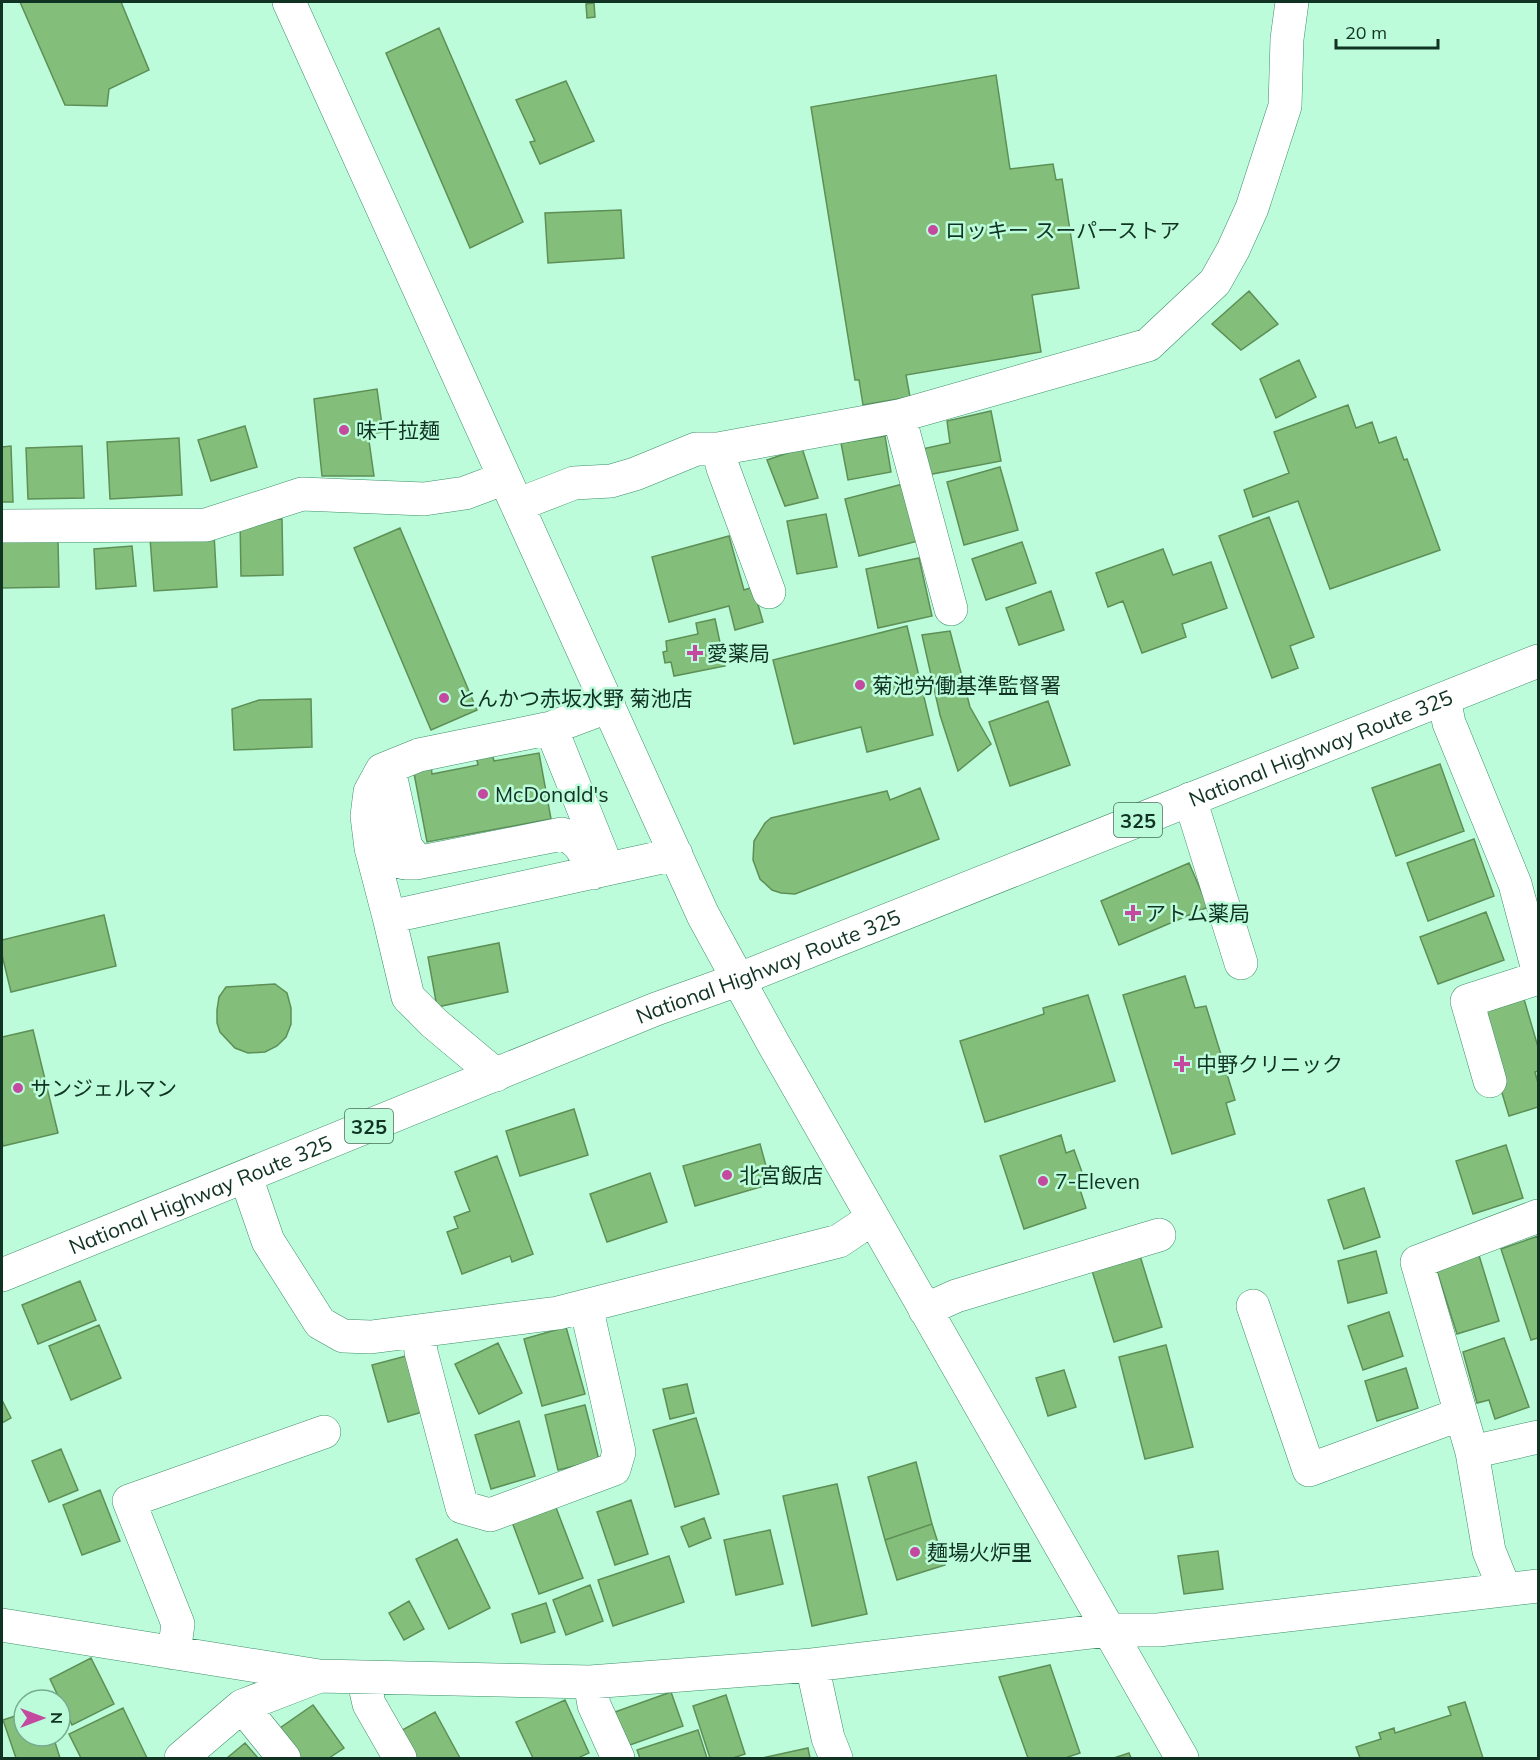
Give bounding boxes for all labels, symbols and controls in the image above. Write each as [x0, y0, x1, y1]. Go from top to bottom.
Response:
scale bar [1336, 12, 1438, 50]
text: 20 m [1345, 21, 1387, 44]
place label: ロッキー スーパーストア [945, 217, 1180, 243]
marker: ロッキー スーパーストア [926, 223, 940, 237]
place label: 味千拉麺 [356, 417, 440, 443]
marker: 味千拉麺 [337, 423, 351, 437]
place label: 愛薬局 [707, 640, 770, 666]
marker: 愛薬局 [688, 646, 702, 660]
place label: 菊池労働基準監督署 [872, 672, 1061, 698]
marker: 菊池労働基準監督署 [853, 678, 867, 692]
street label: National Highway Route 325 [1185, 683, 1456, 812]
place label: とんかつ赤坂水野 菊池店 [456, 685, 692, 711]
marker: とんかつ赤坂水野 菊池店 [437, 691, 451, 705]
place label: McDonald's [495, 781, 609, 807]
marker: McDonald's [476, 787, 490, 801]
road number: 325 [1114, 803, 1162, 837]
place label: アトム薬局 [1145, 900, 1250, 926]
street label: National Highway Route 325 [632, 903, 904, 1029]
marker: アトム薬局 [1126, 906, 1140, 920]
place label: 中野クリニック [1196, 1051, 1343, 1077]
marker: 中野クリニック [1173, 1055, 1191, 1073]
place label: サンジェルマン [30, 1075, 177, 1101]
marker: サンジェルマン [11, 1081, 25, 1095]
road number: 325 [345, 1109, 393, 1143]
street label: National Highway Route 325 [65, 1129, 336, 1259]
place label: 北宮飯店 [739, 1162, 823, 1188]
marker: 北宮飯店 [720, 1168, 734, 1182]
place label: 7-Eleven [1055, 1168, 1140, 1194]
marker: 7-Eleven [1036, 1174, 1050, 1188]
place label: 麺場火炉里 [927, 1539, 1032, 1565]
marker: 麺場火炉里 [908, 1545, 922, 1559]
north arrow [12, 1688, 72, 1748]
text: N [47, 1712, 67, 1724]

